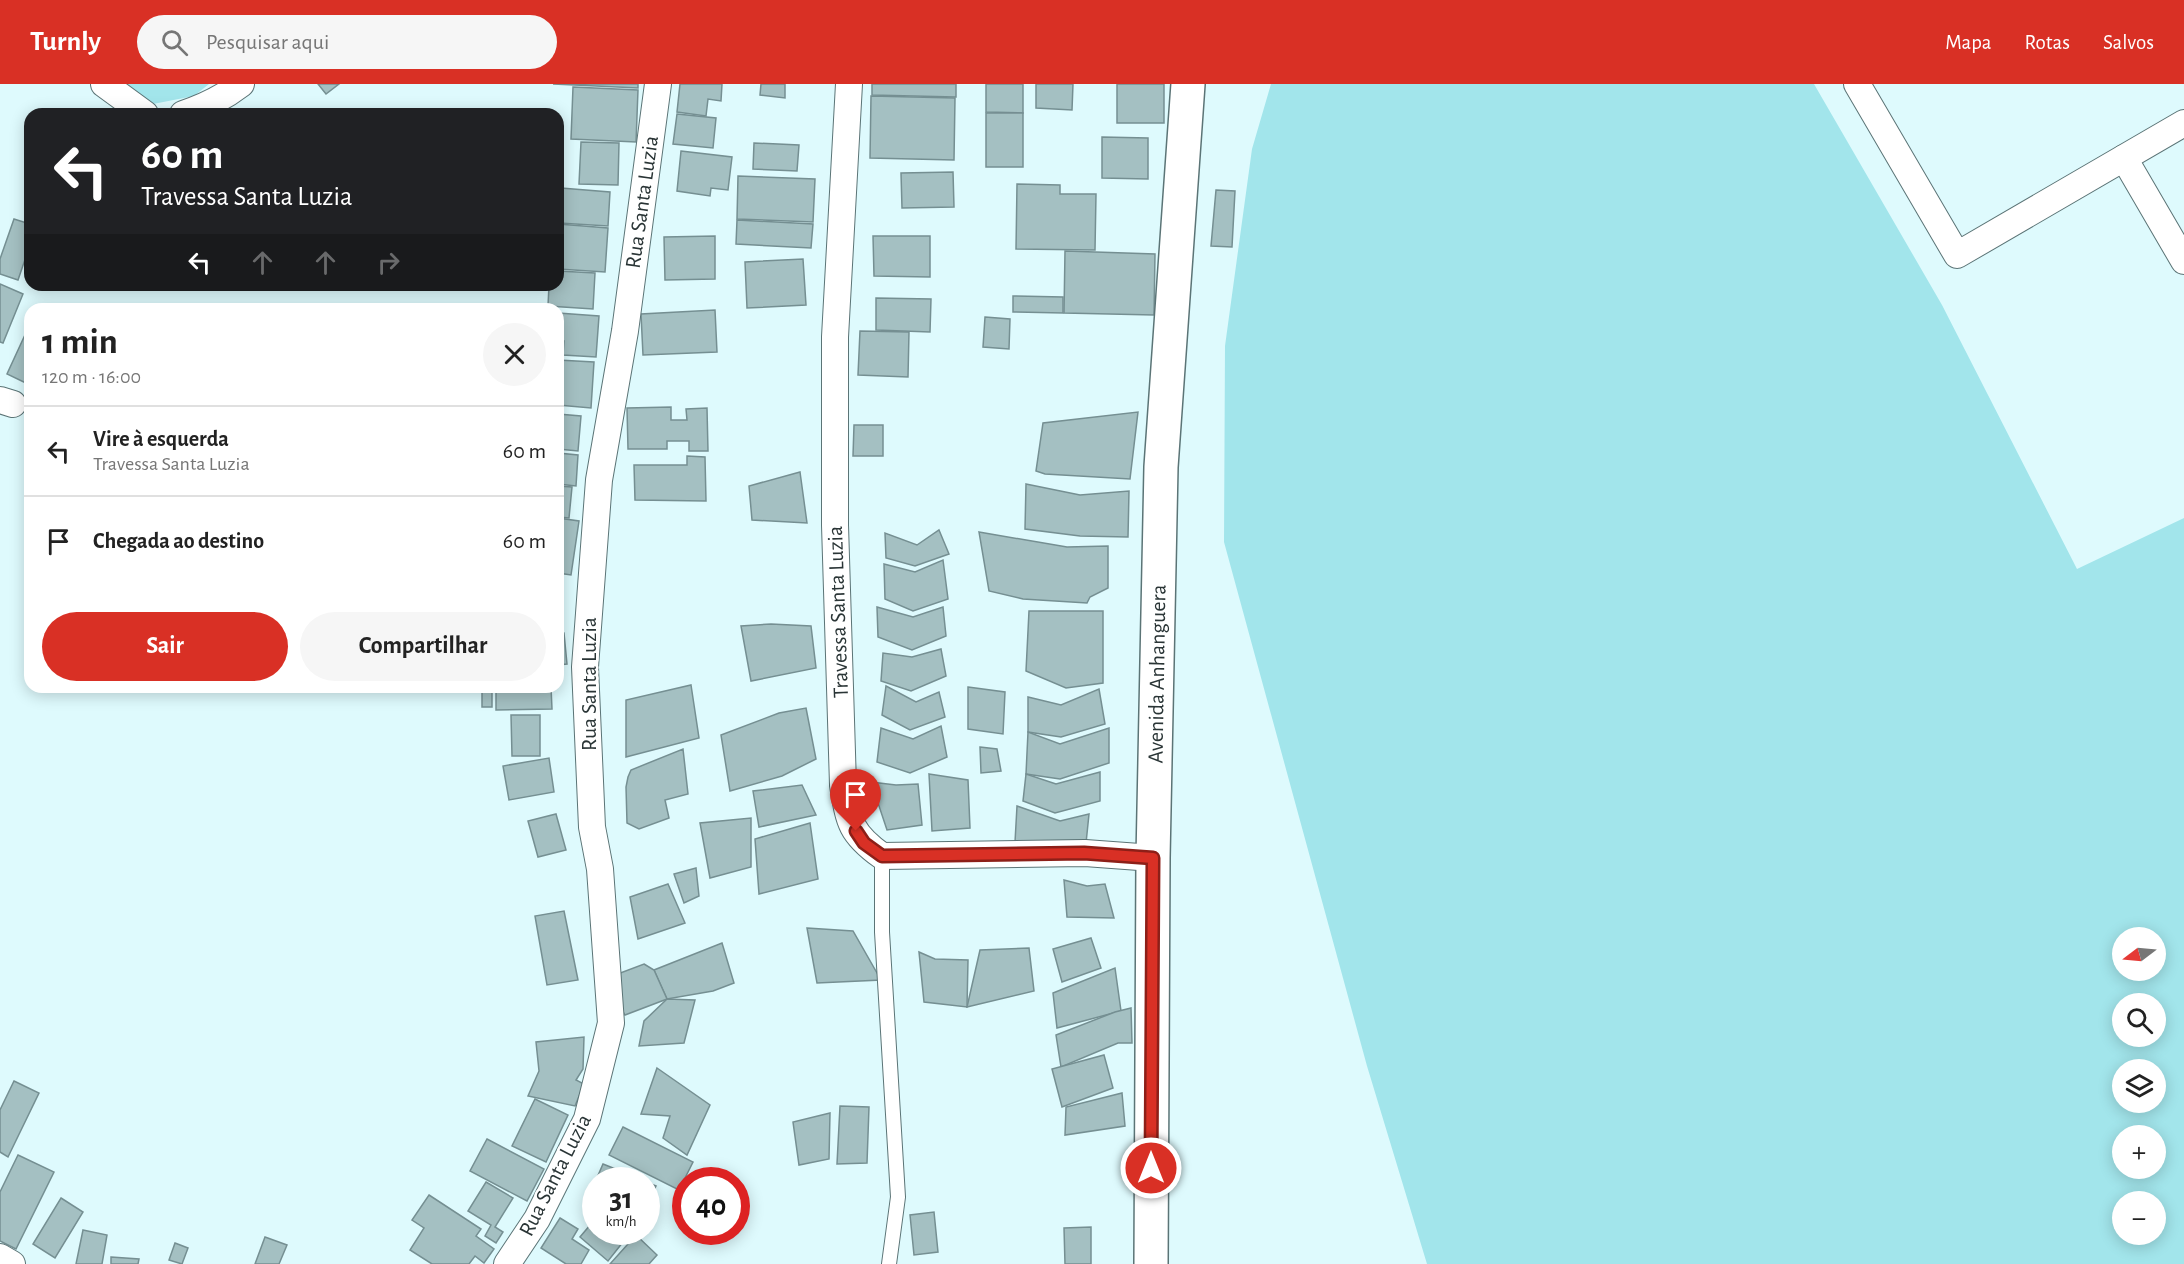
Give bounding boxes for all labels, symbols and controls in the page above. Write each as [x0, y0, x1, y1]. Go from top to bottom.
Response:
search box [137, 15, 557, 69]
icon: search [158, 26, 191, 59]
text: Turnly [30, 28, 101, 56]
text: Pesquisar aqui [206, 31, 329, 53]
text: Mapa [1945, 32, 1992, 53]
text: Rotas [2025, 32, 2070, 53]
text: Salvos [2103, 32, 2154, 53]
icon: left [42, 132, 120, 210]
text: 60 m [141, 134, 223, 176]
street label: Rua Santa Luzia [622, 134, 662, 270]
text: Travessa Santa Luzia [141, 183, 352, 210]
icon: left [183, 246, 216, 279]
icon: ahead [246, 246, 279, 279]
icon: ahead [309, 246, 342, 279]
icon: right [372, 246, 405, 279]
button: close [483, 323, 546, 386]
text: 1 min [42, 324, 118, 360]
text: 120 m · 16:00 [42, 367, 141, 387]
text: Vire à esquerda [93, 428, 229, 450]
icon: left [42, 435, 75, 468]
text: 60 m [503, 440, 546, 462]
text: Travessa Santa Luzia [93, 454, 250, 474]
icon: arrive [42, 525, 75, 558]
street label: Travessa Santa Luzia [824, 526, 852, 698]
text: Chegada ao destino [93, 530, 264, 552]
text: 60 m [503, 530, 546, 552]
street label: Avenida Anhanguera [1144, 584, 1170, 764]
button: Sair [42, 612, 288, 681]
button: Compartilhar [300, 612, 546, 681]
street label: Rua Santa Luzia [578, 617, 600, 751]
pin [830, 769, 881, 831]
icon: arrive [839, 778, 872, 811]
north arrow [2112, 927, 2166, 981]
map controls [2112, 927, 2166, 1245]
button: search [2112, 993, 2166, 1047]
button: layers [2112, 1059, 2166, 1113]
street label: Rua Santa Luzia [515, 1110, 595, 1240]
button: + [2112, 1125, 2166, 1179]
position arrow [1119, 1136, 1183, 1200]
speed limit sign: 40 [672, 1167, 750, 1245]
text: 31 [609, 1184, 633, 1214]
button: − [2112, 1191, 2166, 1245]
text: km/h [606, 1214, 636, 1229]

